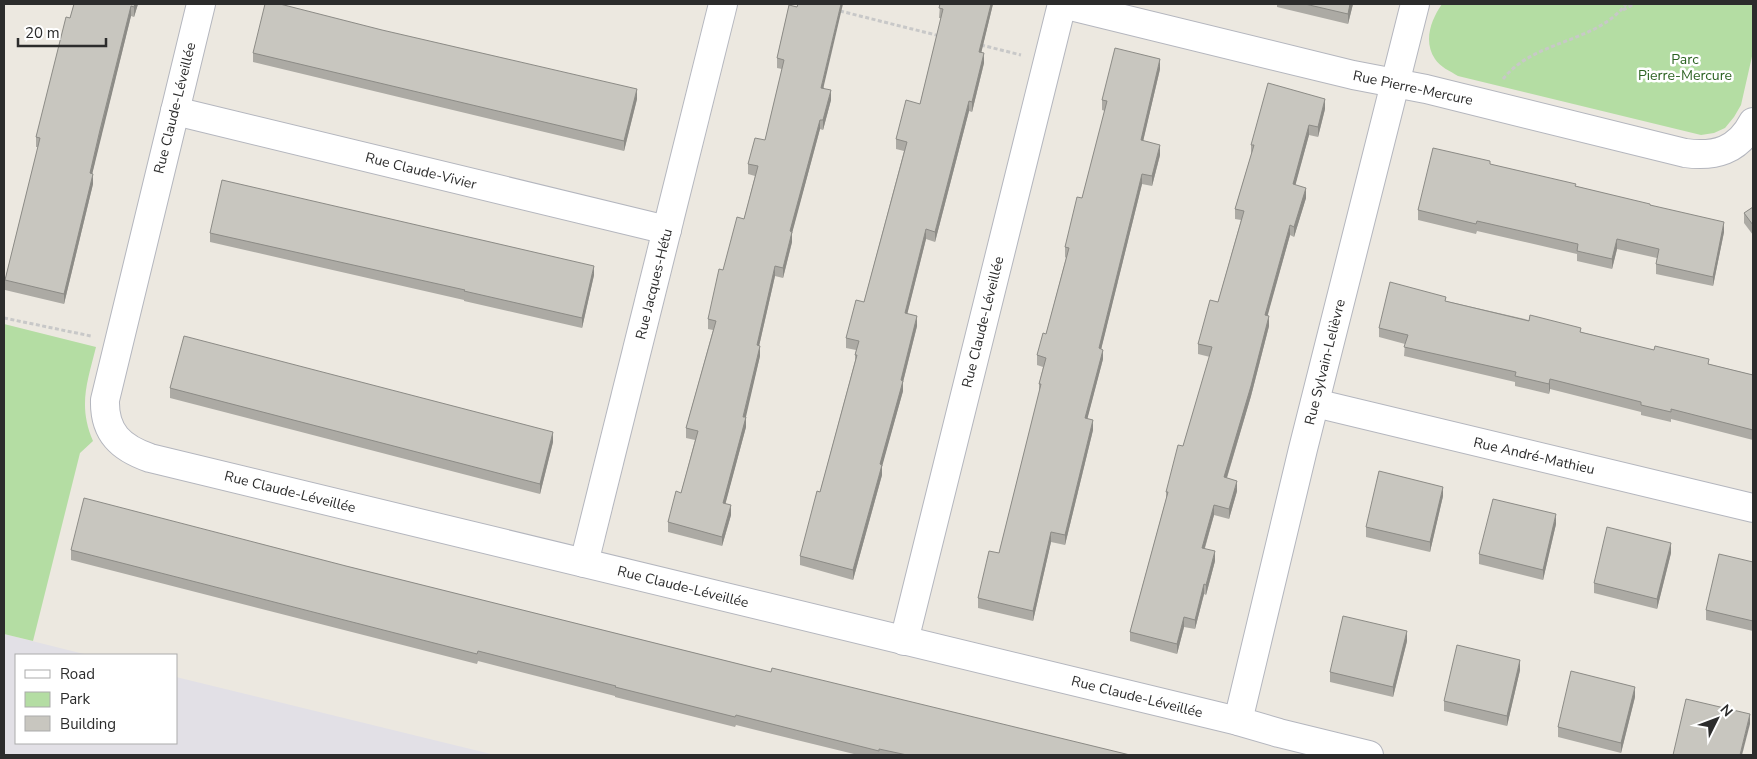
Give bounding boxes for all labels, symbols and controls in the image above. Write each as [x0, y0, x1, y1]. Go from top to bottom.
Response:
scale bar [18, 15, 105, 47]
text: 20 m [25, 23, 60, 43]
street label: Rue Claude-Léveillée [149, 40, 201, 176]
park label: Parc Pierre-Mercure [1638, 50, 1732, 85]
street label: Rue Pierre-Mercure [1351, 66, 1475, 110]
street label: Rue Claude-Vivier [363, 148, 479, 194]
street label: Rue Jacques-Hétu [631, 227, 677, 341]
street label: Rue Claude-Léveillée [957, 254, 1009, 390]
street label: Rue Sylvain-Lelièvre [1300, 297, 1350, 427]
street label: Rue André-Mathieu [1472, 433, 1596, 479]
street label: Rue Claude-Léveillée [222, 466, 358, 518]
street label: Rue Claude-Léveillée [615, 561, 751, 613]
legend [15, 654, 178, 744]
text: Road [60, 664, 95, 684]
street label: Rue Claude-Léveillée [1069, 671, 1205, 723]
text: Park [60, 689, 90, 709]
north arrow [1692, 694, 1742, 744]
text: N [1716, 700, 1737, 721]
text: Building [60, 714, 116, 734]

